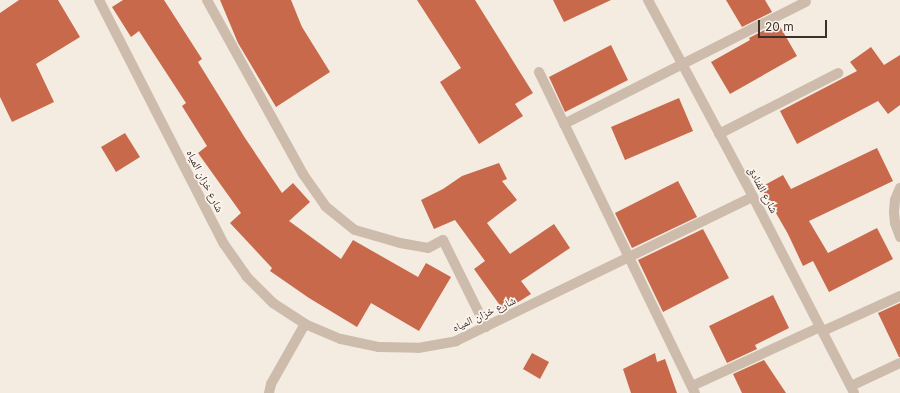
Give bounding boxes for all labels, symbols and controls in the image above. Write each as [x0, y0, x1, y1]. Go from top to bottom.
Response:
scale bar [760, 12, 829, 38]
text: 20 m [765, 19, 794, 34]
street label: شارع خزان المياه [184, 148, 226, 214]
street label: شارع الفنادق [745, 164, 781, 216]
street label: شارع خزان المياه [450, 294, 518, 334]

